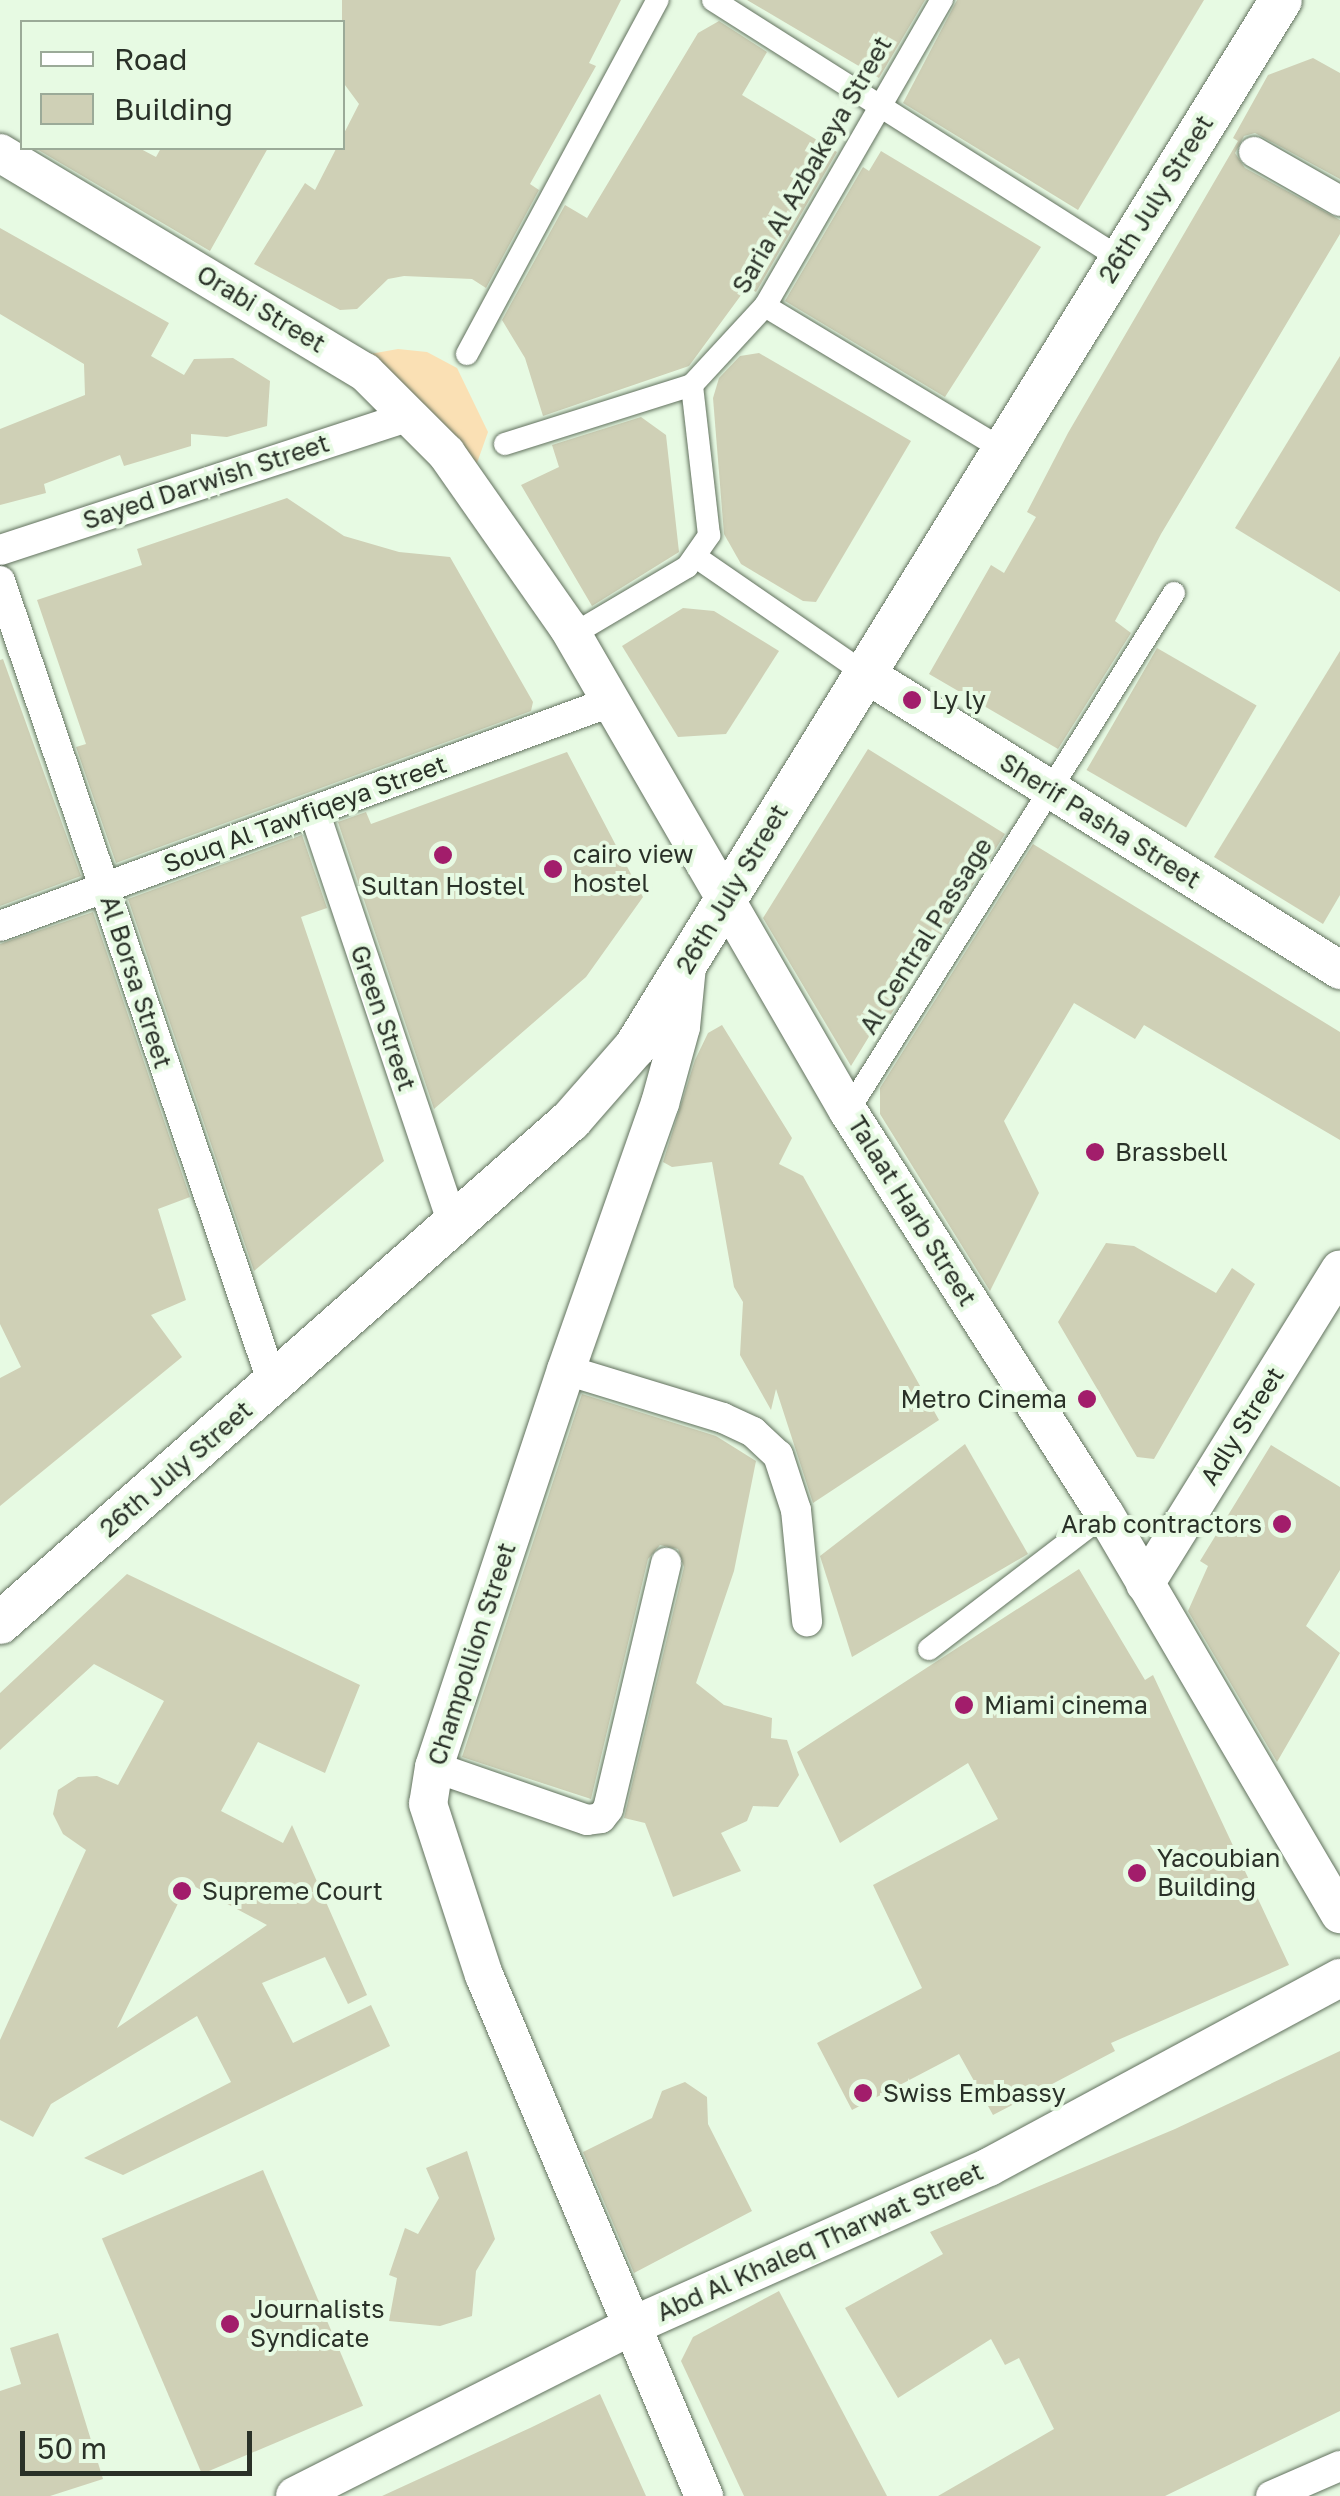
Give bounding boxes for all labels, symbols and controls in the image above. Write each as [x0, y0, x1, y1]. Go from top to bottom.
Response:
legend [20, 20, 345, 150]
street label: Saria Al Azbakeya Street [726, 31, 898, 299]
text: Road [114, 41, 188, 77]
text: Building [114, 91, 233, 127]
street label: 26th July Street [1092, 110, 1220, 288]
street label: Orabi Street [191, 259, 331, 359]
street label: Sayed Darwish Street [79, 428, 333, 536]
place label: Ly ly [932, 685, 986, 715]
marker: Ly ly [901, 689, 923, 711]
street label: Sherif Pasha Street [994, 747, 1206, 895]
street label: Souq Al Tawfiqeya Street [159, 749, 451, 879]
street label: 26th July Street [670, 799, 794, 979]
street label: Al Central Passage [853, 832, 999, 1040]
place label: cairo view hostel [573, 840, 693, 899]
marker: Sultan Hostel [432, 844, 454, 866]
marker: cairo view hostel [542, 858, 564, 880]
place label: Sultan Hostel [361, 871, 525, 901]
street label: Al Borsa Street [94, 892, 178, 1072]
street label: Green Street [344, 941, 422, 1095]
street label: Talaat Harb Street [841, 1111, 983, 1311]
place label: Brassbell [1115, 1137, 1228, 1167]
marker: Brassbell [1084, 1141, 1106, 1163]
street label: Adly Street [1194, 1361, 1290, 1491]
place label: Metro Cinema [900, 1384, 1067, 1414]
marker: Metro Cinema [1076, 1388, 1098, 1410]
street label: 26th July Street [94, 1395, 258, 1543]
place label: Arab contractors [1061, 1509, 1262, 1539]
marker: Arab contractors [1271, 1513, 1293, 1535]
street label: Champollion Street [422, 1539, 522, 1769]
place label: Miami cinema [984, 1690, 1148, 1720]
marker: Miami cinema [953, 1694, 975, 1716]
place label: Yacoubian Building [1157, 1844, 1280, 1903]
marker: Yacoubian Building [1126, 1862, 1148, 1884]
place label: Supreme Court [202, 1876, 383, 1906]
marker: Supreme Court [171, 1880, 193, 1902]
place label: Swiss Embassy [883, 2078, 1066, 2108]
marker: Swiss Embassy [852, 2082, 874, 2104]
street label: Abd Al Khaleq Tharwat Street [652, 2156, 988, 2328]
place label: Journalists Syndicate [250, 2295, 384, 2354]
marker: Journalists Syndicate [219, 2313, 241, 2335]
scale bar [25, 2411, 258, 2473]
text: 50 m [37, 2430, 107, 2466]

